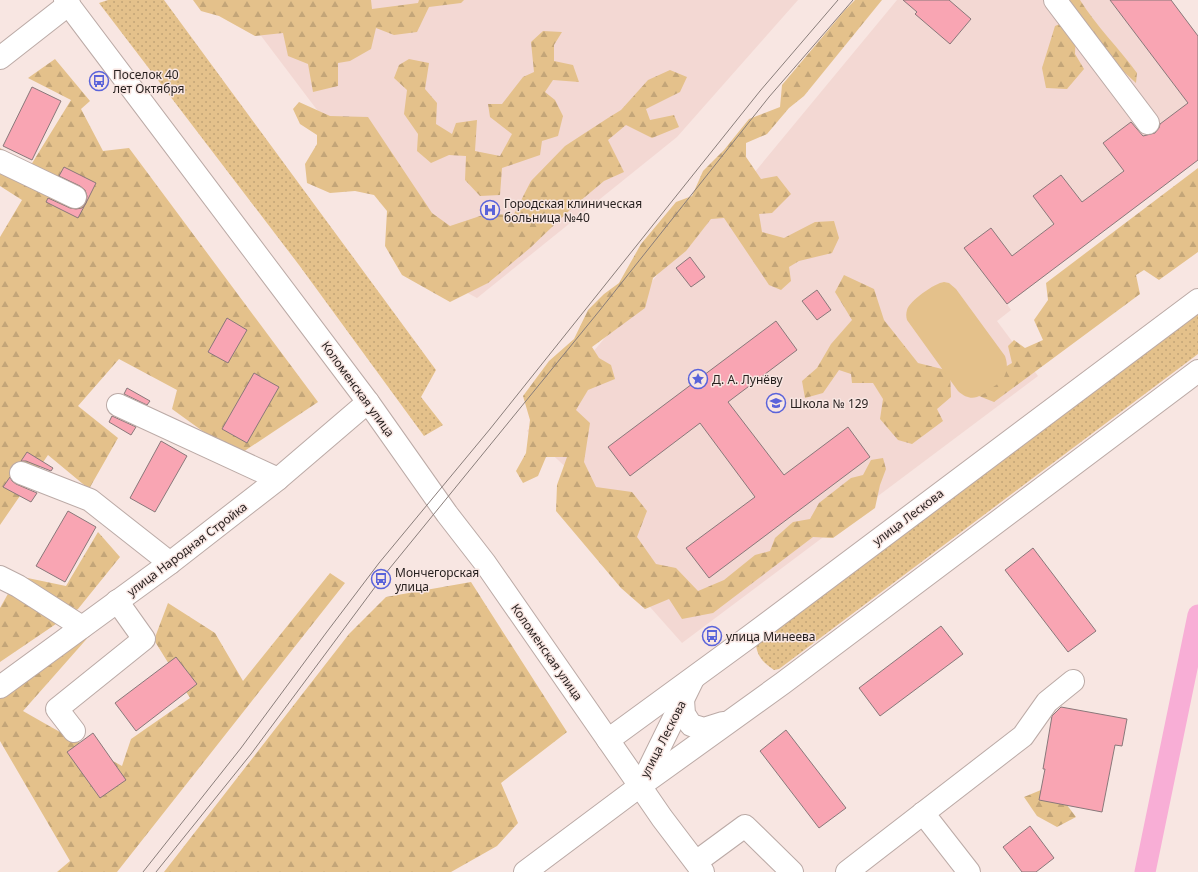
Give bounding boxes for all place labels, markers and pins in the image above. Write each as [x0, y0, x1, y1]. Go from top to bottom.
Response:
place label: Поселок 40 лет Октября [113, 66, 185, 97]
bus stop icon: Поселок 40 лет Октября [88, 70, 110, 92]
place label: Городская клиническая больница №40 [504, 195, 642, 226]
hospital icon: Городская клиническая больница №40 [479, 199, 501, 221]
place icon: Д. А. Лунёву [687, 368, 709, 390]
place label: Д. А. Лунёву [712, 371, 784, 388]
school or university icon: Школа № 129 [765, 392, 787, 414]
place label: Школа № 129 [790, 395, 869, 412]
place label: Мончегорская улица [395, 564, 479, 595]
bus stop icon: Мончегорская улица [370, 568, 392, 590]
bus stop icon: улица Минеева [701, 625, 723, 647]
place label: улица Минеева [726, 628, 816, 645]

